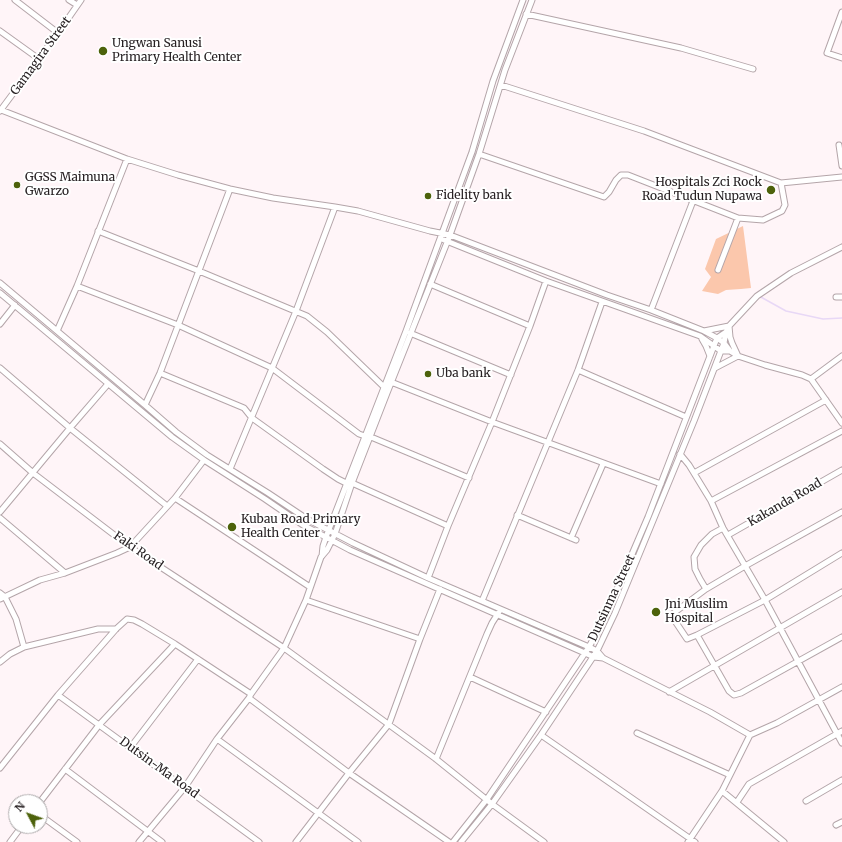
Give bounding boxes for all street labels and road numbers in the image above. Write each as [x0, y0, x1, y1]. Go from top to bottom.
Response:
street label: Gamagira Street [8, 14, 74, 98]
street label: Kakanda Road [746, 476, 824, 530]
street label: Faki Road [111, 529, 165, 573]
street label: Dutsinma Street [586, 552, 638, 644]
street label: Dutsin-Ma Road [117, 734, 201, 802]

